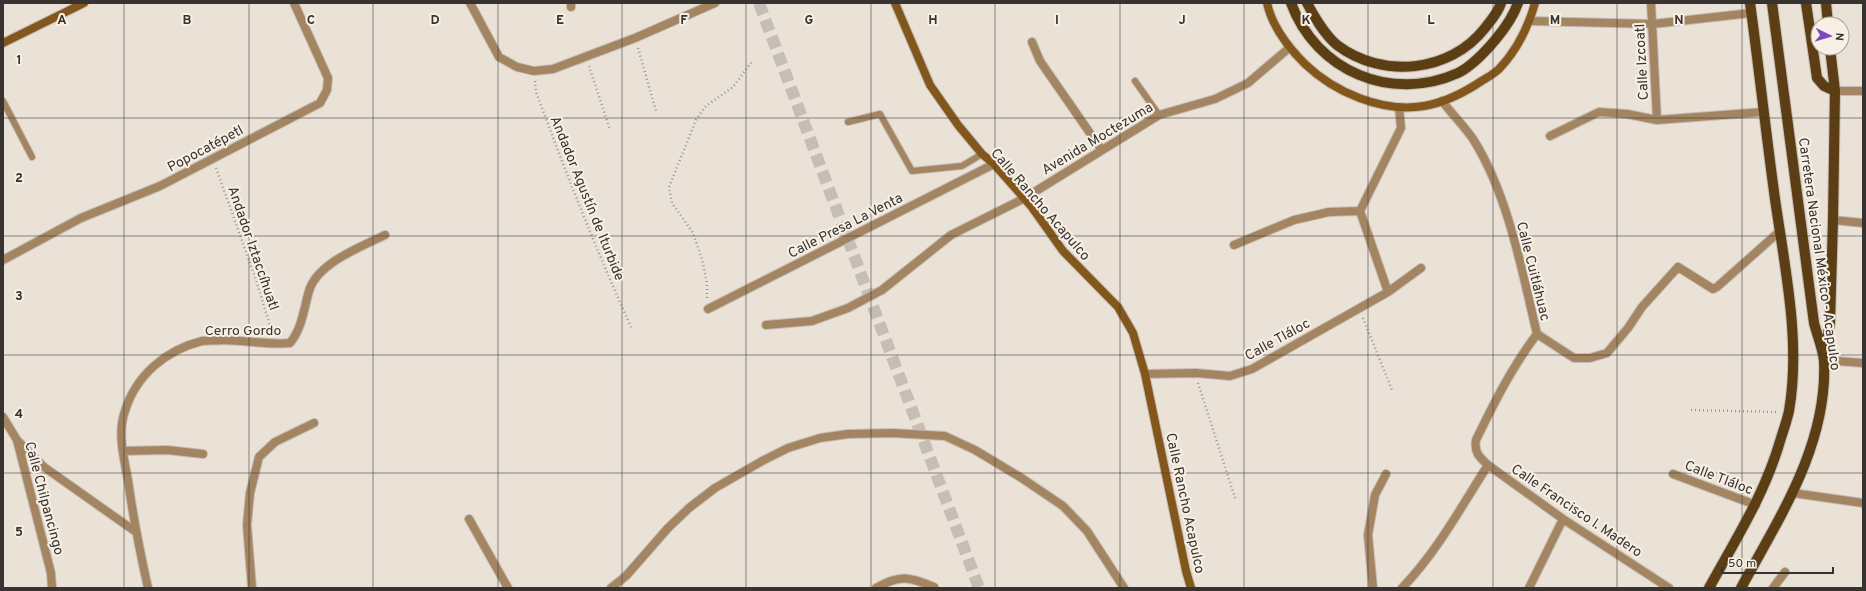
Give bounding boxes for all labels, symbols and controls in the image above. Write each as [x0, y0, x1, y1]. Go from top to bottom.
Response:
text: A [57, 13, 67, 29]
text: B [183, 13, 192, 29]
text: C [307, 13, 315, 29]
text: D [430, 13, 440, 29]
text: E [556, 13, 564, 29]
text: F [680, 13, 688, 29]
text: G [805, 13, 814, 29]
text: H [928, 13, 938, 29]
text: I [1055, 13, 1059, 29]
text: J [1178, 13, 1186, 29]
text: K [1301, 13, 1311, 29]
text: L [1427, 13, 1435, 29]
text: M [1550, 13, 1560, 29]
text: N [1674, 13, 1684, 29]
north arrow [1810, 16, 1850, 56]
street label: Calle Izcoatl [1632, 23, 1653, 101]
text: N [1832, 32, 1846, 41]
text: 1 [16, 53, 22, 69]
street label: Avenida Moctezuma [1039, 99, 1156, 179]
street label: Andador Agustín de Iturbide [546, 114, 627, 283]
street label: Popocatépetl [165, 122, 247, 176]
street label: Carretera Nacional México - Acapulco [1794, 137, 1843, 372]
street label: Calle Rancho Acapulco [986, 145, 1093, 265]
text: 2 [15, 171, 23, 187]
street label: Andador Iztaccíhuatl [223, 184, 282, 313]
street label: Calle Presa La Venta [785, 190, 906, 263]
street label: Calle Cuitláhuac [1512, 220, 1553, 323]
text: 3 [15, 289, 23, 305]
street label: Calle Tláloc [1242, 315, 1313, 365]
street label: Cerro Gordo [205, 323, 281, 340]
text: 4 [15, 407, 23, 423]
street label: Calle Rancho Acapulco [1161, 432, 1208, 575]
street label: Calle Chilpancingo [20, 440, 67, 557]
street label: Calle Tláloc [1682, 458, 1755, 499]
street label: Calle Francisco I. Madero [1507, 461, 1645, 562]
text: 5 [15, 525, 23, 541]
scale bar [1722, 549, 1833, 575]
text: 50 m [1728, 556, 1756, 572]

